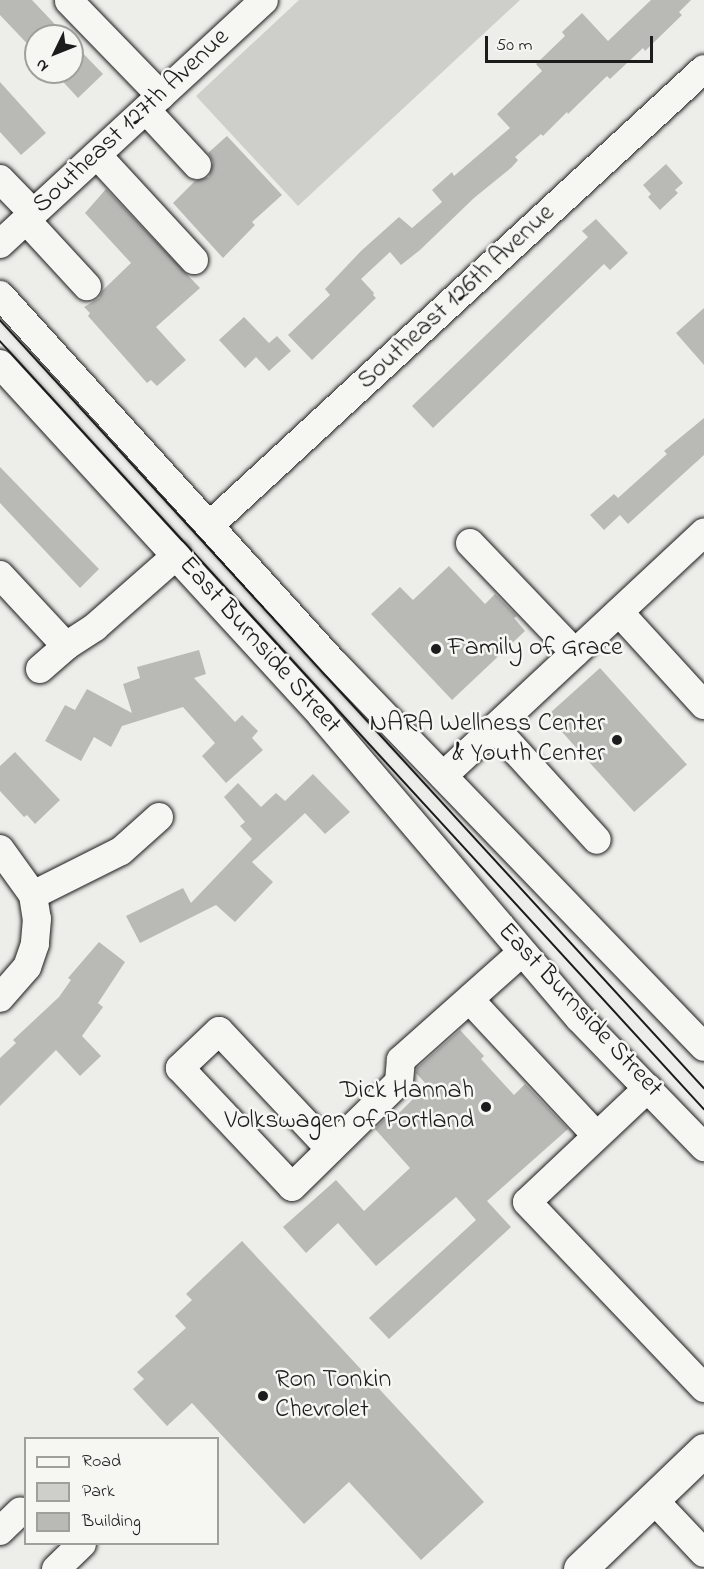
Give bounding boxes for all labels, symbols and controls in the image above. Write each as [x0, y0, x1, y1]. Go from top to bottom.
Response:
street label: Southeast 127th Avenue [27, 23, 237, 221]
north arrow [24, 24, 84, 84]
scale bar [488, 24, 656, 62]
text: 50 m [496, 33, 533, 59]
text: N [30, 53, 55, 77]
street label: Southeast 126th Avenue [352, 199, 562, 397]
street label: East Burnside Street [171, 551, 347, 741]
place label: Family of Grace [448, 633, 623, 665]
marker: Family of Grace [429, 642, 443, 656]
place label: NARA Wellness Center & Youth Center [369, 709, 605, 770]
marker: NARA Wellness Center & Youth Center [610, 733, 624, 747]
street label: East Burnside Street [490, 917, 668, 1105]
place label: Dick Hannah Volkswagen of Portland [225, 1076, 474, 1138]
marker: Dick Hannah Volkswagen of Portland [479, 1100, 493, 1114]
place label: Ron Tonkin Chevrolet [275, 1365, 391, 1426]
marker: Ron Tonkin Chevrolet [256, 1389, 270, 1403]
legend [24, 1437, 219, 1545]
text: Road [82, 1449, 121, 1475]
text: Park [82, 1479, 115, 1505]
text: Building [82, 1509, 141, 1535]

